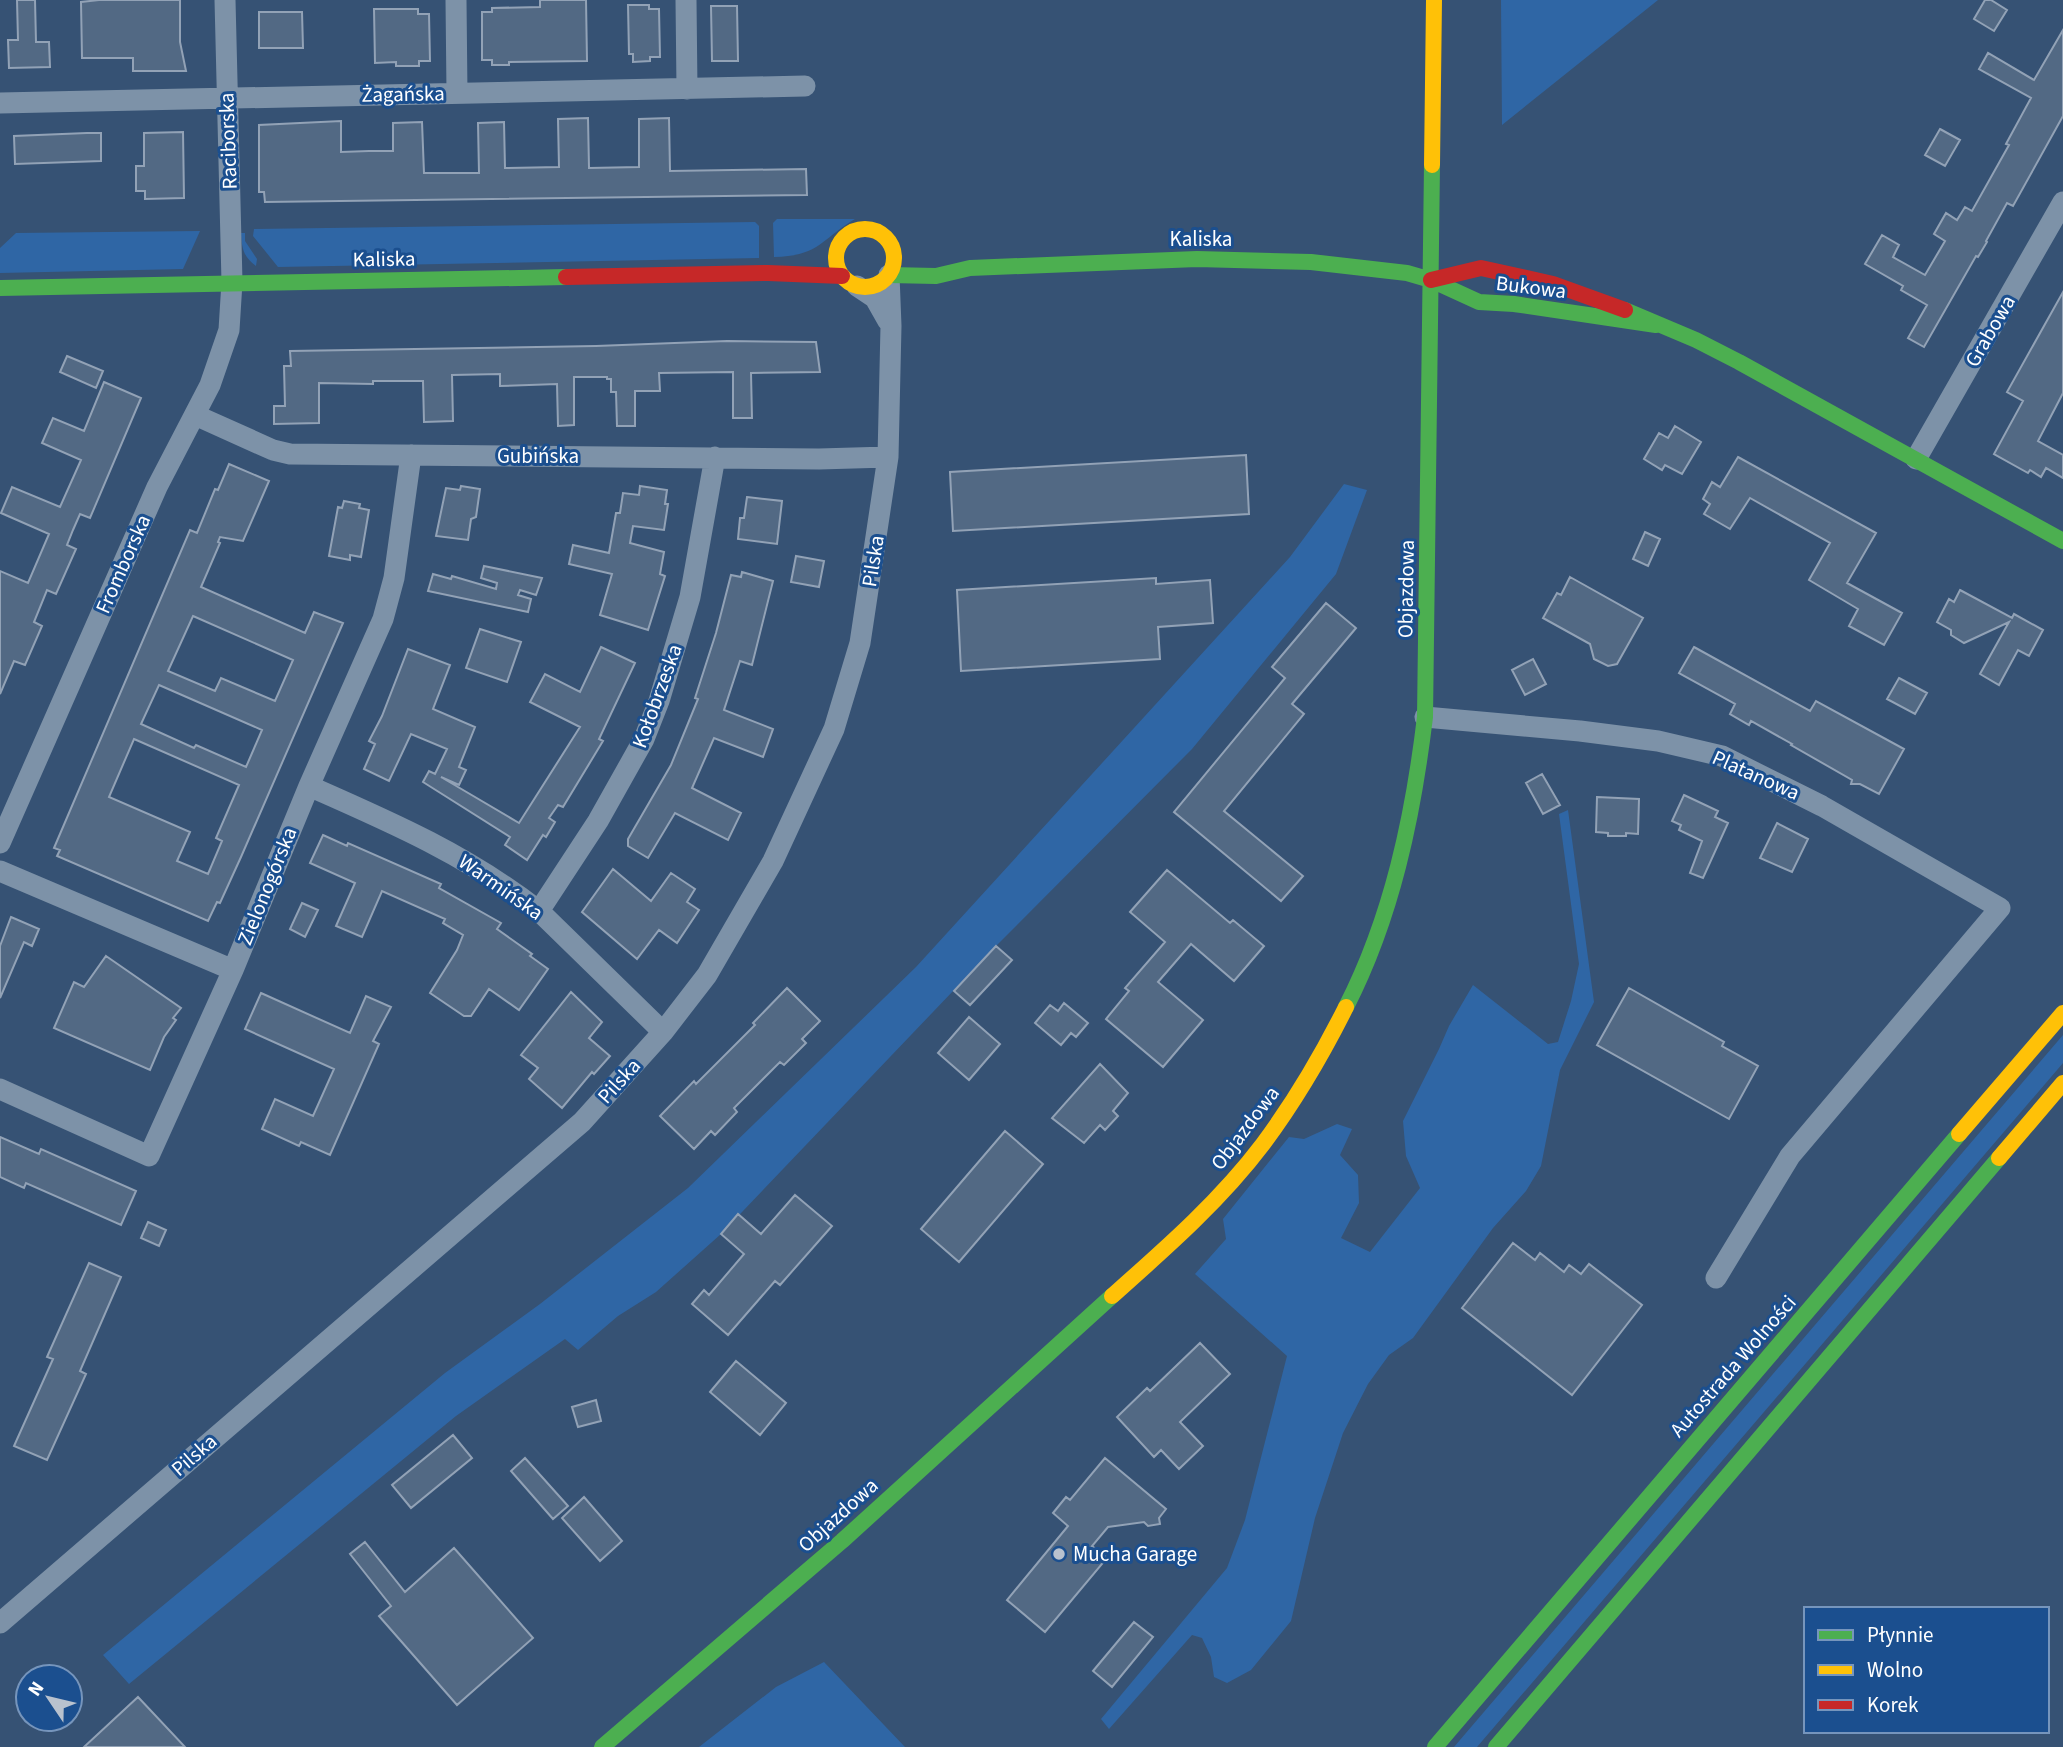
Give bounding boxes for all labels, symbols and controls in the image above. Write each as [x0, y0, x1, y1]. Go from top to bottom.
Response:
street label: Żagańska [361, 78, 445, 110]
street label: Raciborska [211, 92, 245, 190]
street label: Kaliska [1170, 224, 1232, 254]
street label: Kaliska [352, 243, 416, 275]
street label: Bukowa [1494, 268, 1568, 306]
street label: Grabowa [1957, 289, 2023, 373]
street label: Gubińska [497, 441, 579, 471]
street label: Fromborska [88, 510, 158, 618]
street label: Pilska [854, 533, 892, 589]
street label: Objazdowa [1390, 540, 1422, 638]
street label: Kołobrzeska [624, 640, 690, 752]
street label: Platanowa [1707, 742, 1805, 808]
street label: Zielonogórska [230, 822, 304, 950]
street label: Warmińska [452, 847, 550, 927]
street label: Pilska [590, 1052, 648, 1110]
street label: Objazdowa [1203, 1080, 1287, 1176]
street label: Autostrada Wolności [1663, 1288, 1803, 1444]
street label: Pilska [165, 1427, 223, 1483]
street label: Objazdowa [791, 1471, 885, 1559]
place label: Mucha Garage [1073, 1539, 1197, 1569]
marker: Mucha Garage [1051, 1546, 1067, 1562]
legend [1804, 1607, 2049, 1733]
text: Płynnie [1867, 1620, 1934, 1650]
text: Wolno [1867, 1655, 1923, 1685]
north arrow [14, 1663, 84, 1733]
text: N [22, 1676, 51, 1702]
text: Korek [1867, 1690, 1919, 1720]

